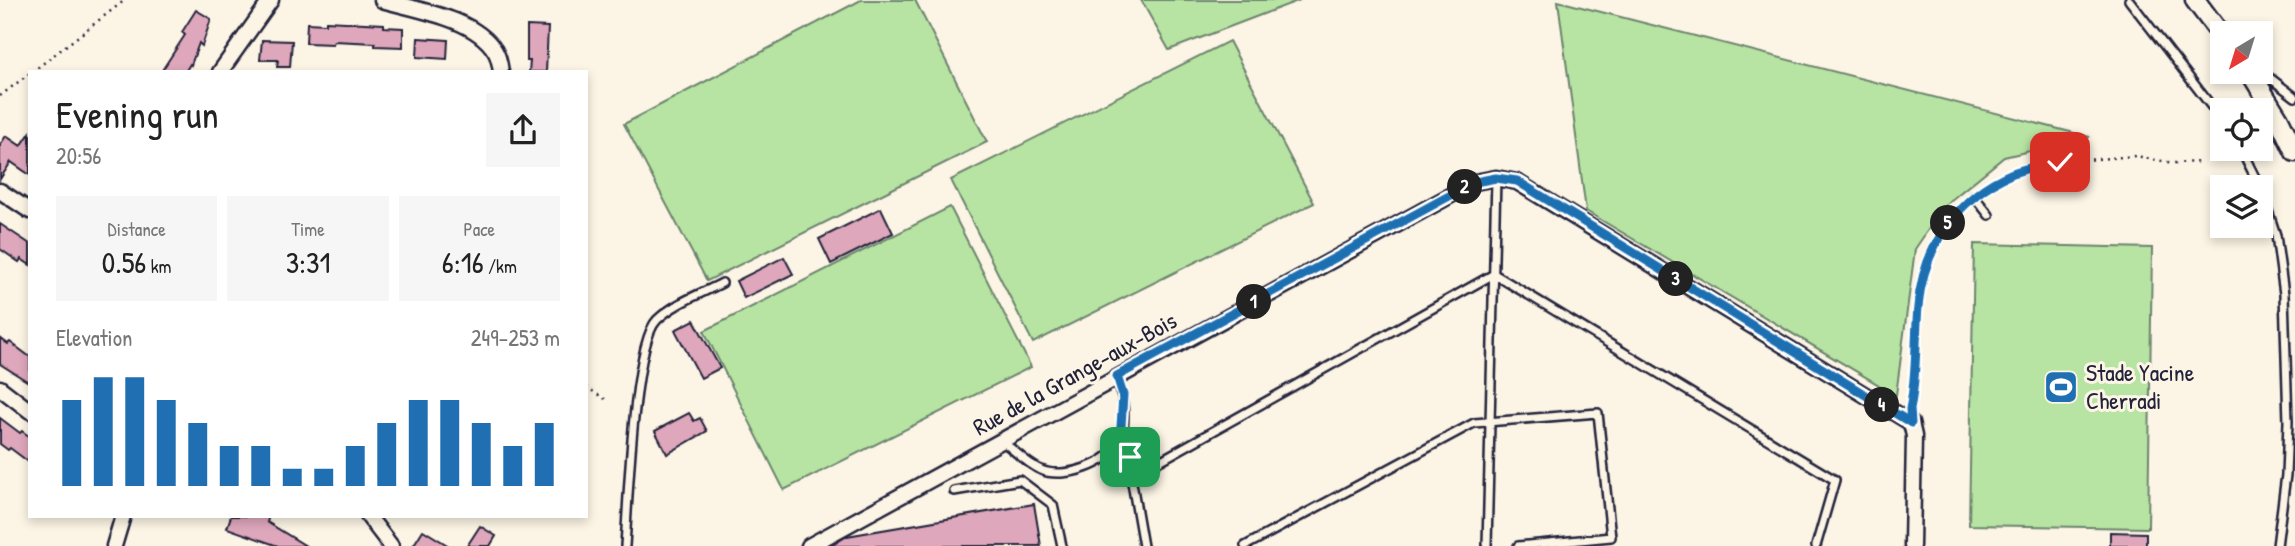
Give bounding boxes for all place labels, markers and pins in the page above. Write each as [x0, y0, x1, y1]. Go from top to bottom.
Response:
pin [2030, 132, 2090, 192]
pin: 2 [1448, 170, 1482, 204]
pin: 5 [1930, 206, 1966, 241]
pin: 3 [1658, 262, 1694, 296]
pin: 1 [1236, 284, 1272, 320]
place label: Stade Yacine Cherradi [2086, 356, 2195, 416]
sports icon: Stade Yacine Cherradi [2042, 368, 2080, 406]
pin: 4 [1864, 388, 1899, 422]
pin [1100, 427, 1160, 487]

